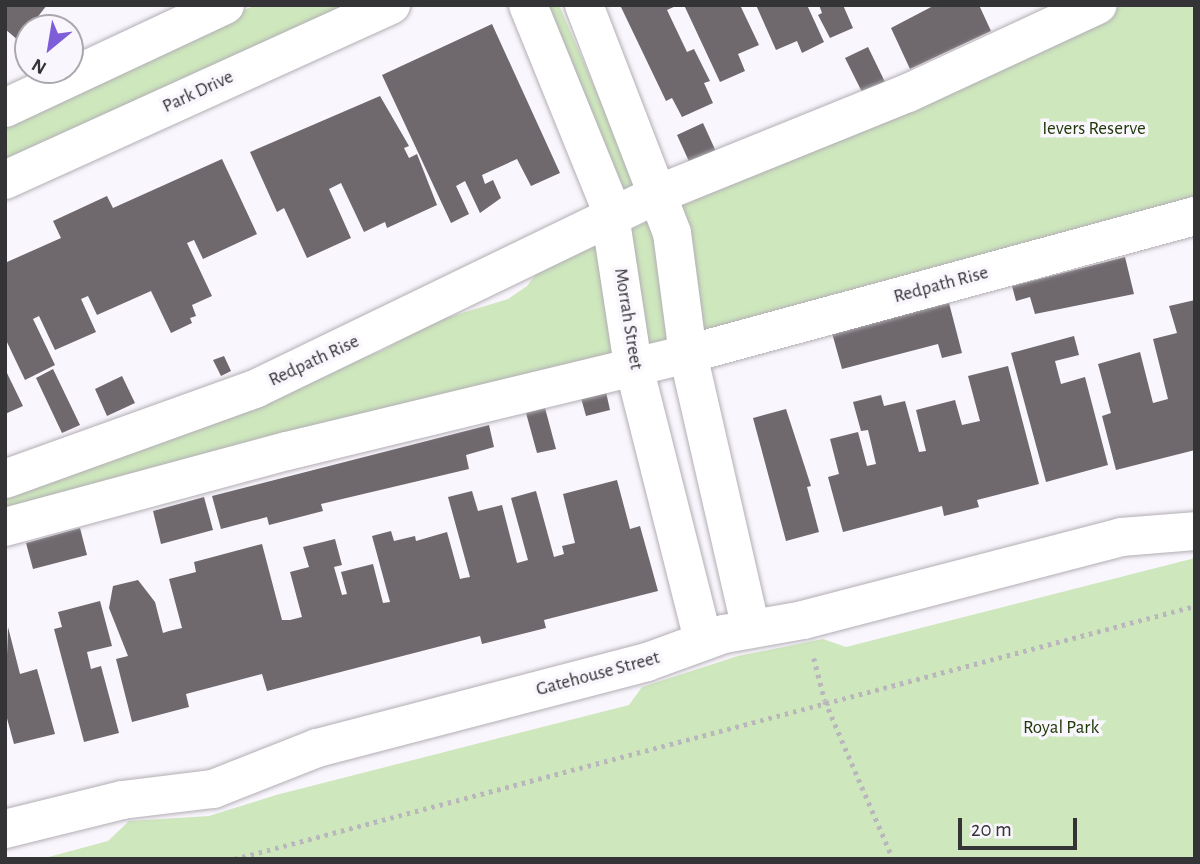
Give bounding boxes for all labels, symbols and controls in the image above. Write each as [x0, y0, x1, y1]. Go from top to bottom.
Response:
north arrow [14, 14, 84, 84]
text: N [29, 54, 50, 77]
street label: Park Drive [159, 66, 237, 118]
park label: Ievers Reserve [1042, 118, 1146, 140]
street label: Redpath Rise [891, 261, 991, 309]
street label: Morrah Street [609, 267, 647, 371]
street label: Redpath Rise [265, 330, 363, 392]
street label: Gatehouse Street [534, 647, 662, 701]
park label: Royal Park [1023, 717, 1099, 739]
scale bar [962, 804, 1081, 848]
text: 20 m [971, 819, 1012, 840]

